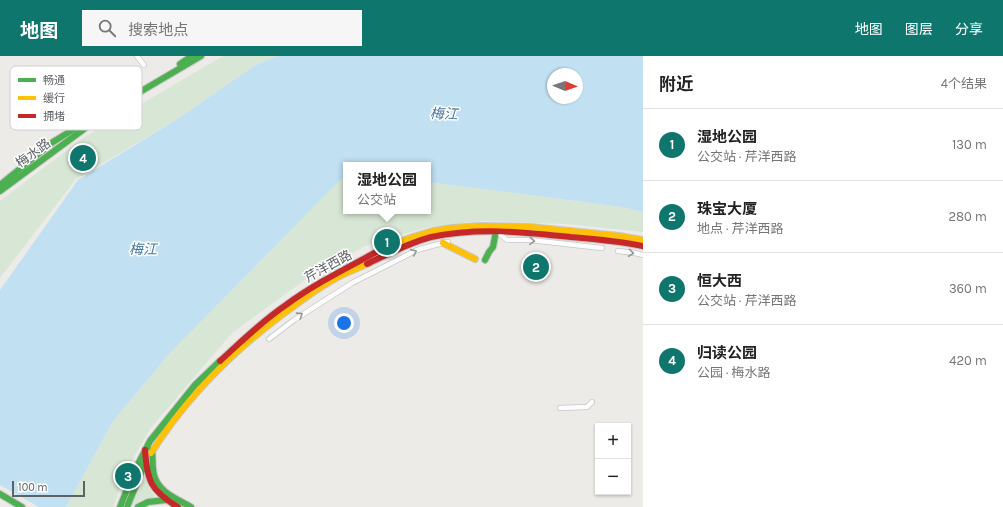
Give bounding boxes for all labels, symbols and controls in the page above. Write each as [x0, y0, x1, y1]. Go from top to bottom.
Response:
search box [82, 10, 362, 46]
icon: search [96, 17, 118, 39]
text: 地图 [20, 20, 58, 42]
text: 搜索地点 [128, 21, 188, 39]
text: 地图 [855, 21, 883, 38]
text: 图层 [905, 21, 933, 38]
text: 分享 [955, 21, 983, 38]
legend [10, 66, 142, 130]
north arrow [547, 68, 583, 104]
text: 畅通 [43, 74, 65, 87]
text: 附近 [659, 74, 693, 94]
text: 4个结果 [941, 76, 987, 91]
text: 缓行 [43, 92, 65, 105]
water label: 梅江 [430, 105, 460, 123]
text: 拥堵 [43, 110, 65, 123]
text: 湿地公园 [697, 128, 757, 146]
street label: 梅水路 [13, 135, 53, 171]
text: 1 [670, 137, 674, 152]
text: 130 m [952, 137, 987, 152]
pin: 4 [70, 143, 96, 173]
text: 公交站 · 芹洋西路 [697, 149, 797, 164]
popup [343, 162, 431, 214]
text: 湿地公园 [357, 171, 417, 189]
text: 公交站 [357, 192, 396, 207]
text: 珠宝大厦 [697, 200, 757, 218]
text: 2 [668, 209, 676, 224]
text: 280 m [949, 209, 987, 224]
text: 地点 · 芹洋西路 [697, 221, 784, 236]
pin: 1 [374, 227, 400, 257]
one-way arrow [529, 236, 535, 245]
water label: 梅江 [129, 241, 159, 258]
street label: 芹洋西路 [302, 247, 354, 285]
one-way arrow [628, 248, 634, 257]
one-way arrow [409, 249, 417, 257]
pin: 2 [523, 252, 549, 282]
text: 恒大西 [697, 272, 742, 290]
text: 3 [668, 281, 676, 296]
text: 360 m [949, 281, 987, 296]
text: 公交站 · 芹洋西路 [697, 293, 797, 308]
one-way arrow [296, 313, 303, 320]
your location [334, 313, 354, 333]
text: 归读公园 [697, 344, 757, 362]
text: 4 [668, 353, 676, 368]
text: 420 m [949, 353, 987, 368]
text: 公园 · 梅水路 [697, 365, 771, 380]
map controls [595, 423, 631, 495]
button: + [595, 423, 631, 459]
button: − [595, 459, 631, 495]
pin: 3 [115, 461, 141, 491]
scale bar [12, 479, 85, 498]
text: 100 m [18, 481, 48, 494]

